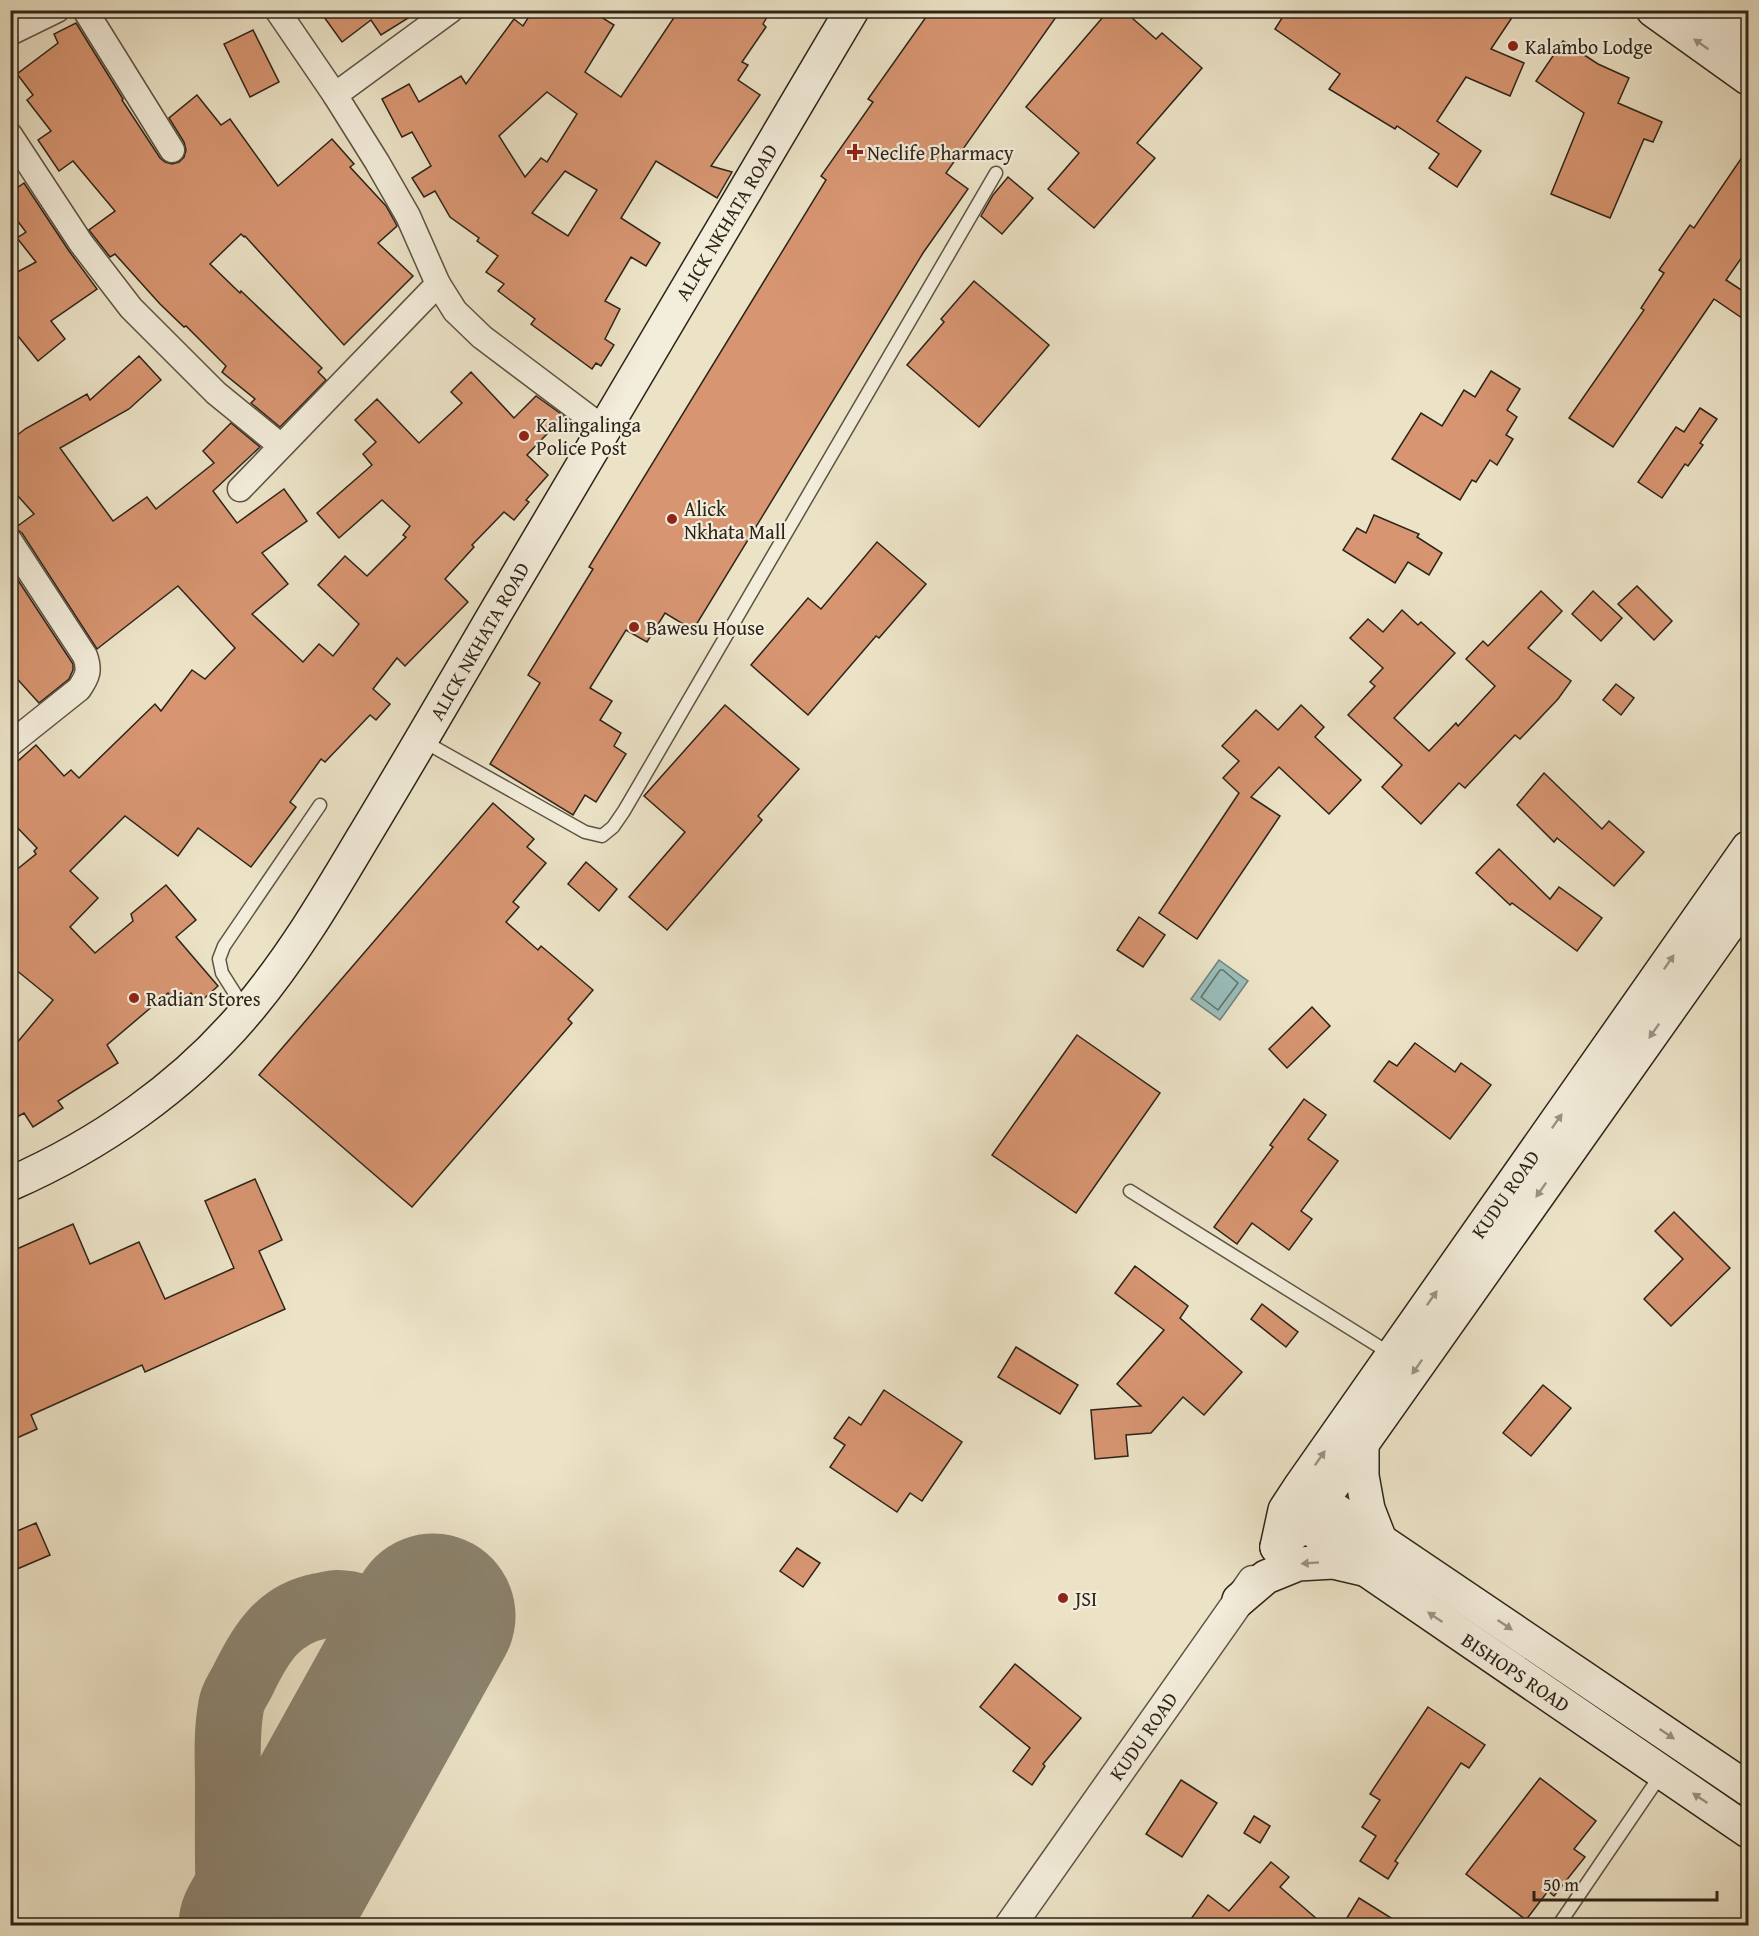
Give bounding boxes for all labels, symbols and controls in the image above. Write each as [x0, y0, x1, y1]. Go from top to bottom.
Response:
place label: Kalambo Lodge [1525, 32, 1653, 61]
one-way arrow [1693, 38, 1709, 50]
marker: Kalambo Lodge [1506, 39, 1520, 53]
street label: ALICK NKHATA ROAD [668, 138, 784, 306]
place label: Neclife Pharmacy [867, 138, 1014, 167]
marker: Neclife Pharmacy [848, 145, 862, 159]
place label: Kalingalinga Police Post [536, 410, 642, 462]
marker: Kalingalinga Police Post [517, 429, 531, 443]
place label: Alick Nkhata Mall [684, 494, 786, 546]
marker: Alick Nkhata Mall [665, 512, 679, 526]
street label: ALICK NKHATA ROAD [422, 556, 536, 726]
place label: Bawesu House [646, 613, 764, 642]
marker: Bawesu House [627, 620, 641, 634]
one-way arrow [1663, 954, 1675, 970]
place label: Radian Stores [146, 984, 261, 1013]
marker: Radian Stores [127, 991, 141, 1005]
one-way arrow [1648, 1023, 1660, 1039]
one-way arrow [1551, 1114, 1563, 1130]
street label: KUDU ROAD [1464, 1144, 1546, 1244]
one-way arrow [1535, 1182, 1547, 1198]
one-way arrow [1426, 1291, 1438, 1307]
one-way arrow [1411, 1359, 1423, 1374]
one-way arrow [1314, 1450, 1326, 1466]
one-way arrow [1301, 1559, 1320, 1568]
place label: JSI [1072, 1584, 1097, 1613]
marker: JSI [1056, 1591, 1070, 1605]
one-way arrow [1428, 1611, 1444, 1623]
one-way arrow [1497, 1619, 1513, 1630]
street label: BISHOPS ROAD [1456, 1625, 1576, 1719]
street label: KUDU ROAD [1102, 1686, 1184, 1786]
one-way arrow [1658, 1728, 1674, 1740]
one-way arrow [1693, 1792, 1709, 1804]
scale bar [1534, 1864, 1717, 1902]
text: 50 m [1543, 1871, 1579, 1898]

